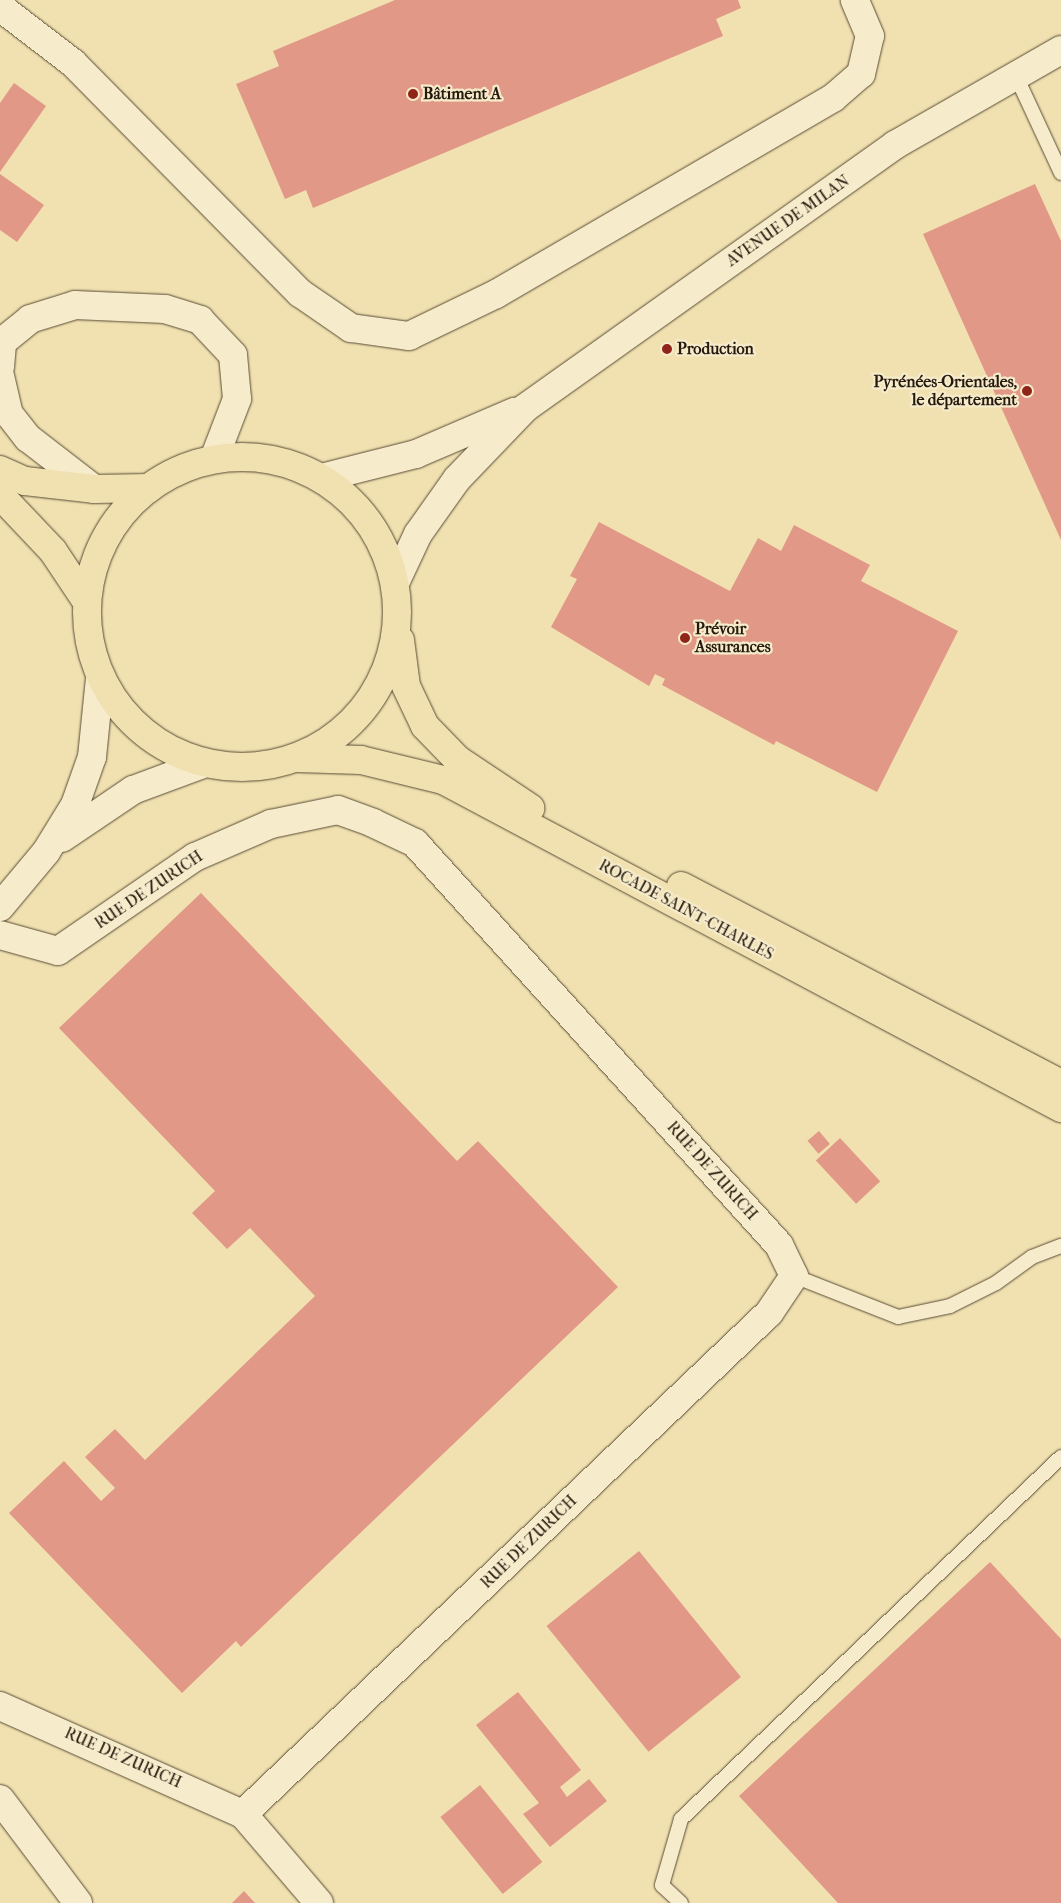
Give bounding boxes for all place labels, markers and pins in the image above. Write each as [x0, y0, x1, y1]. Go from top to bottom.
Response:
place label: Bâtiment A [423, 84, 501, 104]
marker: Bâtiment A [407, 88, 419, 100]
place label: Production [677, 339, 754, 359]
marker: Production [661, 343, 673, 355]
place label: Pyrénées-Orientales, le département [873, 372, 1017, 410]
marker: Pyrénées-Orientales, le département [1021, 385, 1033, 397]
place label: Prévoir Assurances [695, 619, 771, 657]
marker: Prévoir Assurances [679, 632, 691, 644]

